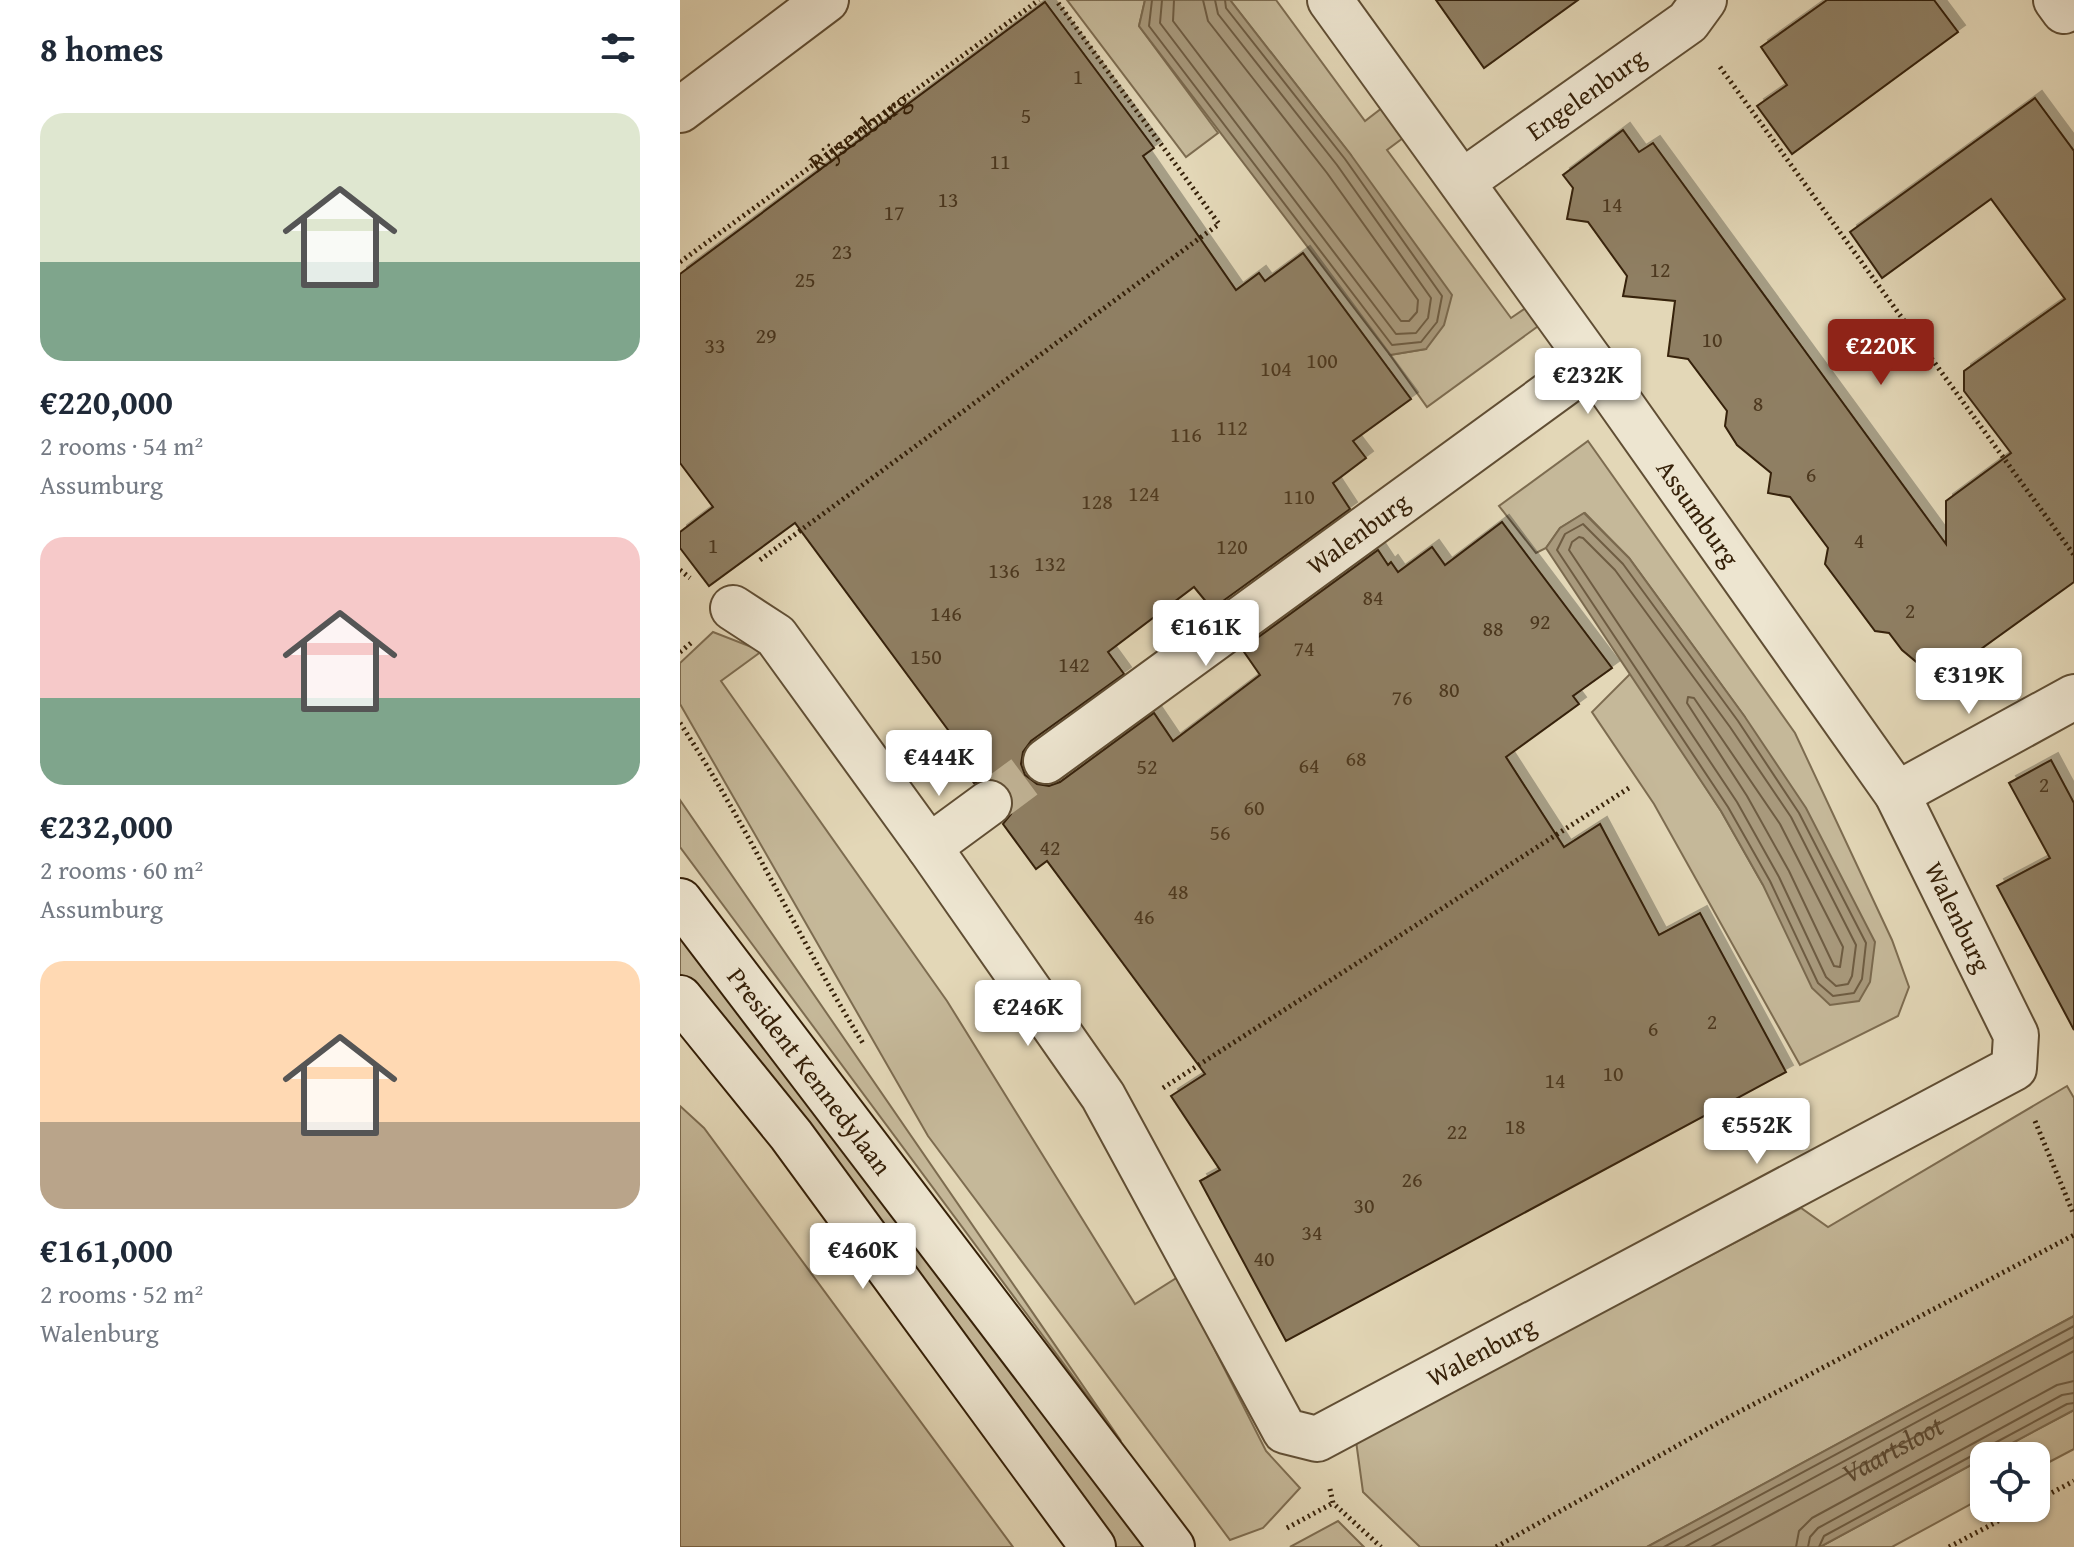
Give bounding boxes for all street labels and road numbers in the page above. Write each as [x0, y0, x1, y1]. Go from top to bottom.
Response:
street label: Engelenburg [1518, 38, 1653, 150]
street label: Rijsenburg [800, 80, 918, 181]
street label: Assumburg [1647, 451, 1750, 574]
street label: Walenburg [1298, 482, 1417, 584]
street label: Walenburg [1915, 855, 2002, 979]
street label: President Kennedylaan [718, 959, 902, 1183]
street label: Walenburg [1419, 1306, 1543, 1396]

